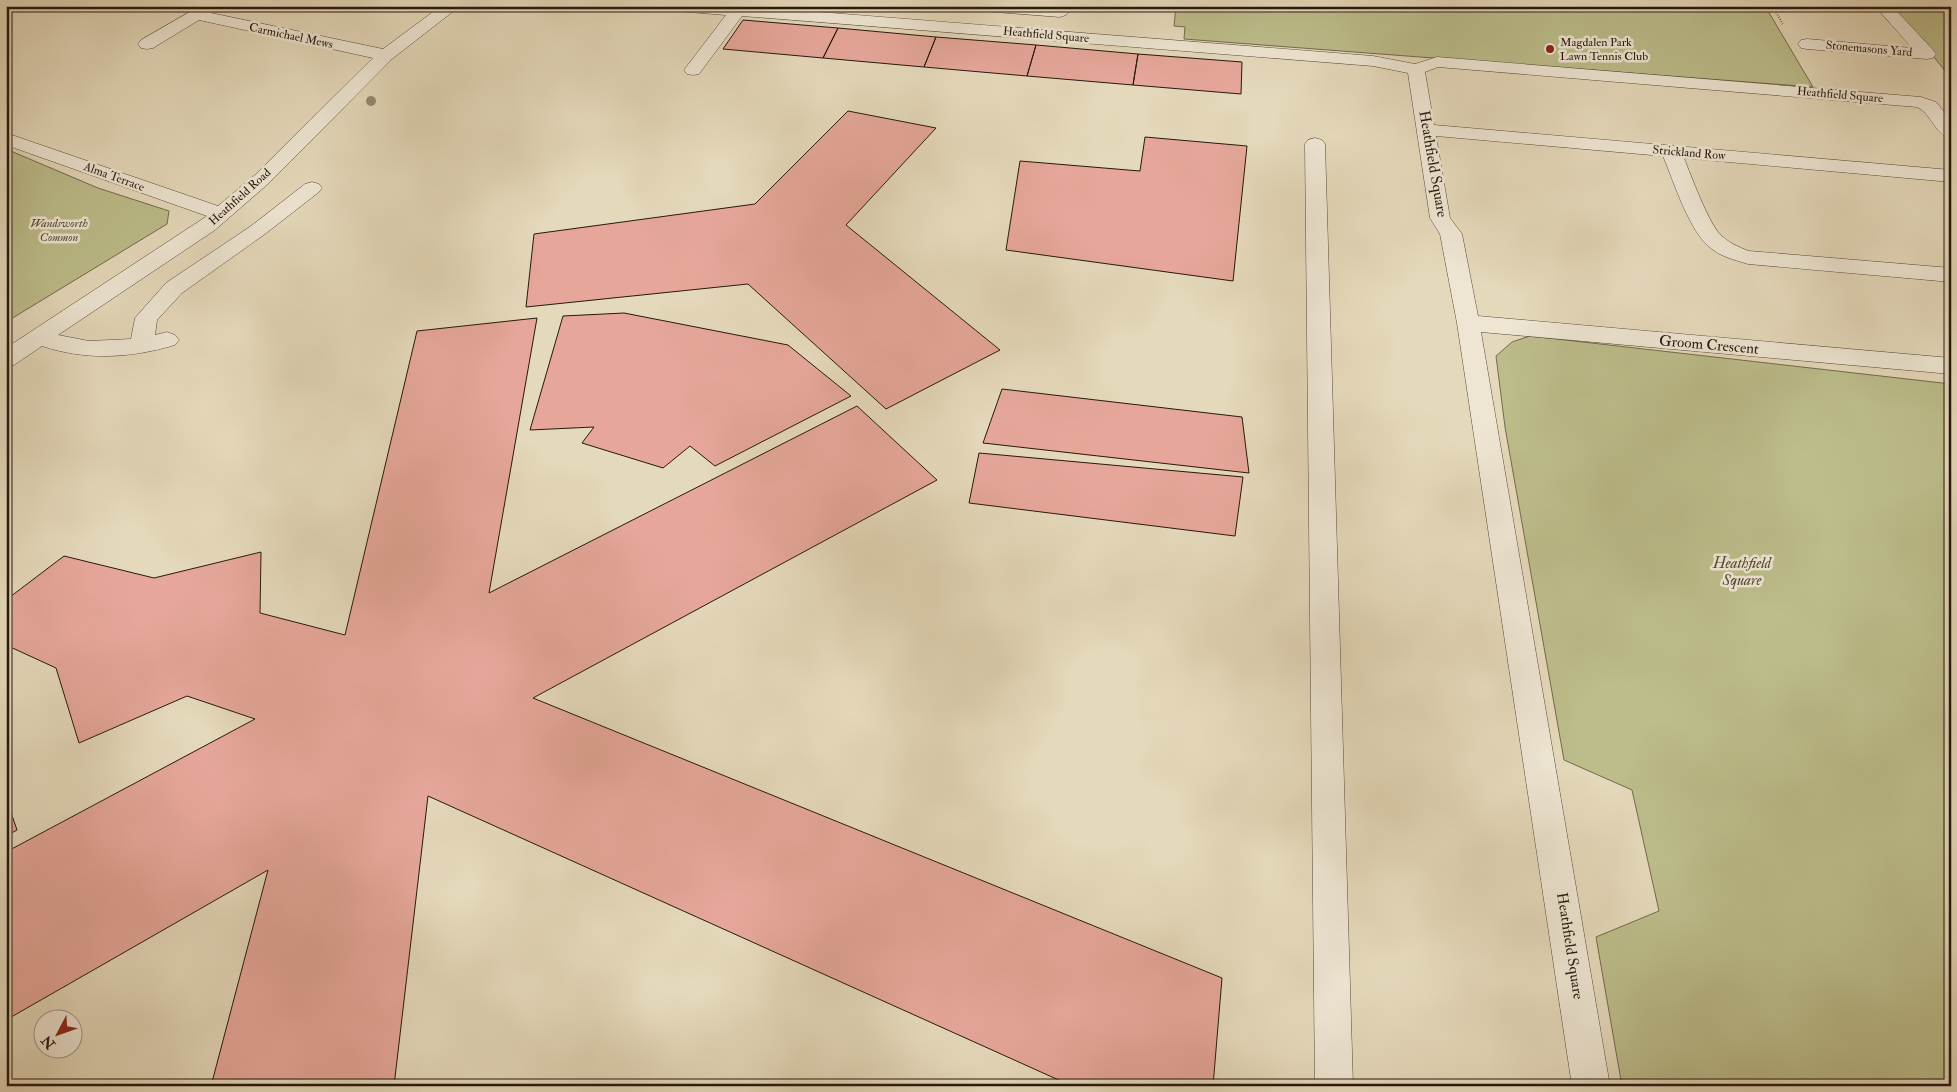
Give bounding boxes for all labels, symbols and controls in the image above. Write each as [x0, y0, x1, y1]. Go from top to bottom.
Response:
street label: Carmichael Mews [248, 20, 334, 52]
street label: Heathfield Square [1002, 24, 1090, 46]
place label: Magdalen Park Lawn Tennis Club [1560, 35, 1648, 64]
street label: Stonemasons Yard [1825, 38, 1913, 60]
marker: Magdalen Park Lawn Tennis Club [1544, 43, 1556, 55]
street label: Heathfield Square [1796, 84, 1884, 106]
street label: Heathfield Square [1414, 109, 1452, 219]
street label: Strickland Row [1652, 142, 1727, 164]
street label: Alma Terrace [81, 159, 146, 195]
street label: Heathfield Road [206, 165, 274, 229]
park label: Wandsworth Common [30, 216, 88, 245]
street label: Groom Crescent [1658, 331, 1760, 359]
park label: Heathfield Square [1712, 554, 1773, 590]
street label: Heathfield Square [1552, 891, 1588, 1001]
north arrow [32, 1010, 82, 1060]
text: N [38, 1032, 60, 1053]

